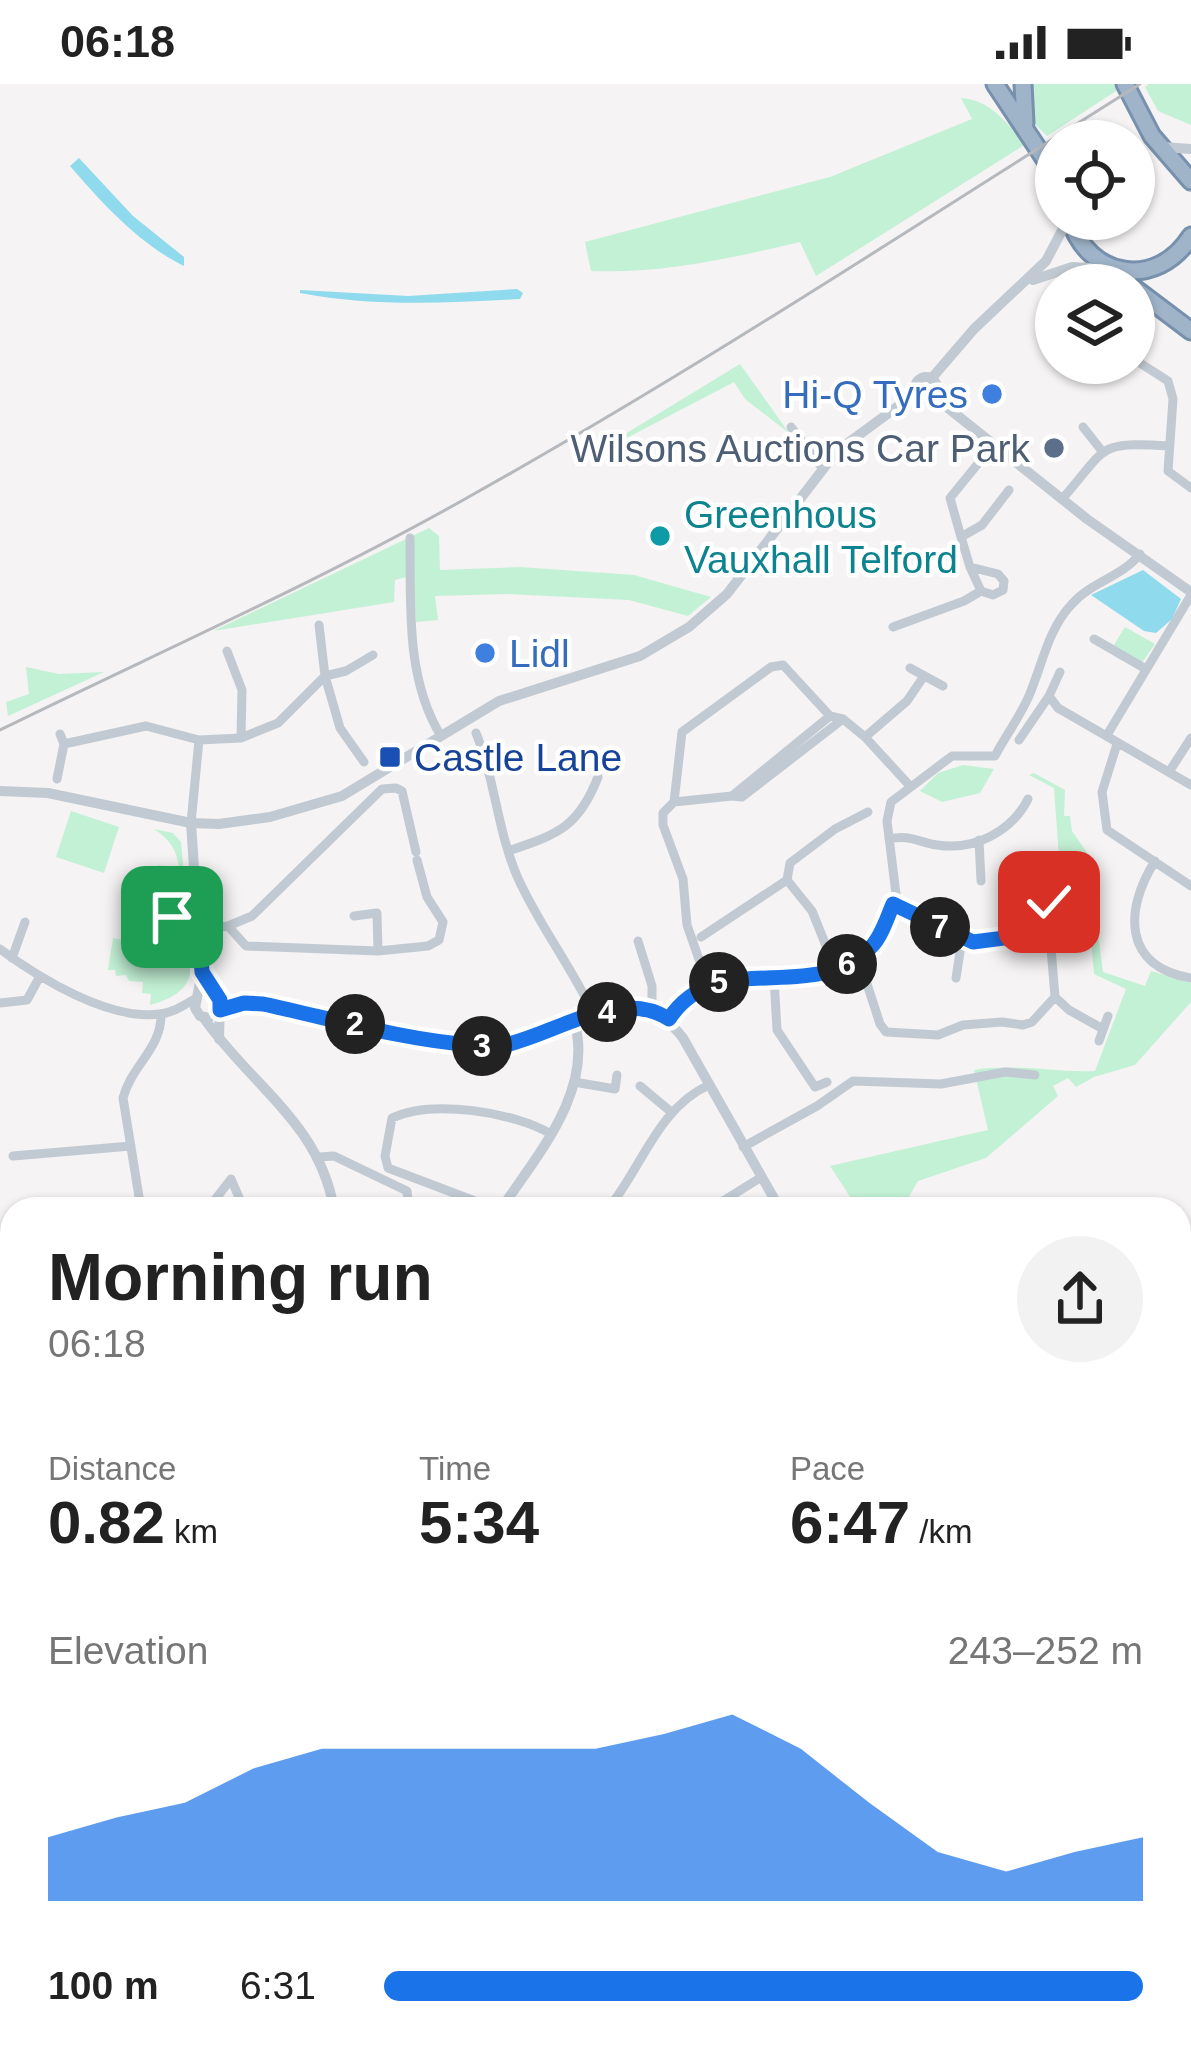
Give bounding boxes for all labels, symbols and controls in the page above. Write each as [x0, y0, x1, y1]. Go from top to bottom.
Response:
text: 06:18 [60, 16, 175, 67]
map controls [1035, 120, 1155, 384]
button: locate [1035, 120, 1155, 240]
button: layers [1035, 264, 1155, 384]
place label: Hi-Q Tyres [782, 373, 968, 416]
marker: Hi-Q Tyres [979, 381, 1005, 407]
place label: Wilsons Auctions Car Park [571, 427, 1030, 470]
marker: Wilsons Auctions Car Park [1041, 435, 1067, 461]
place label: Greenhous Vauxhall Telford [684, 493, 958, 581]
marker: Greenhous Vauxhall Telford [647, 523, 673, 549]
place label: Lidl [509, 632, 570, 675]
marker: Lidl [472, 640, 498, 666]
place label: Castle Lane [414, 736, 622, 779]
marker: Castle Lane [377, 744, 403, 770]
pin [998, 851, 1100, 953]
pin [121, 866, 223, 968]
icon: check [1016, 869, 1082, 935]
icon: arrive [139, 884, 205, 950]
pin: 7 [910, 897, 970, 957]
text: 7 [931, 908, 949, 945]
pin: 6 [817, 934, 877, 994]
text: 6 [838, 945, 856, 982]
pin: 5 [689, 952, 749, 1012]
text: 5 [710, 963, 728, 1000]
pin: 4 [577, 982, 637, 1042]
text: 4 [598, 993, 616, 1030]
pin: 2 [325, 994, 385, 1054]
text: 2 [346, 1005, 364, 1042]
pin: 3 [452, 1016, 512, 1076]
text: 3 [473, 1027, 491, 1064]
button: share [1017, 1236, 1143, 1362]
text: Morning run [48, 1240, 433, 1314]
text: 06:18 [48, 1322, 146, 1365]
text: Distance [48, 1450, 176, 1487]
text: Time [419, 1450, 491, 1487]
text: Pace [790, 1450, 865, 1487]
text: 0.82 [48, 1489, 165, 1556]
text: 5:34 [419, 1489, 539, 1556]
text: 6:47 [790, 1489, 910, 1556]
text: km [165, 1513, 218, 1550]
text: /km [910, 1513, 972, 1550]
text: Elevation [48, 1629, 208, 1672]
text: 243–252 m [948, 1629, 1143, 1672]
text: 100 m [48, 1964, 159, 2007]
text: 6:31 [240, 1964, 316, 2007]

